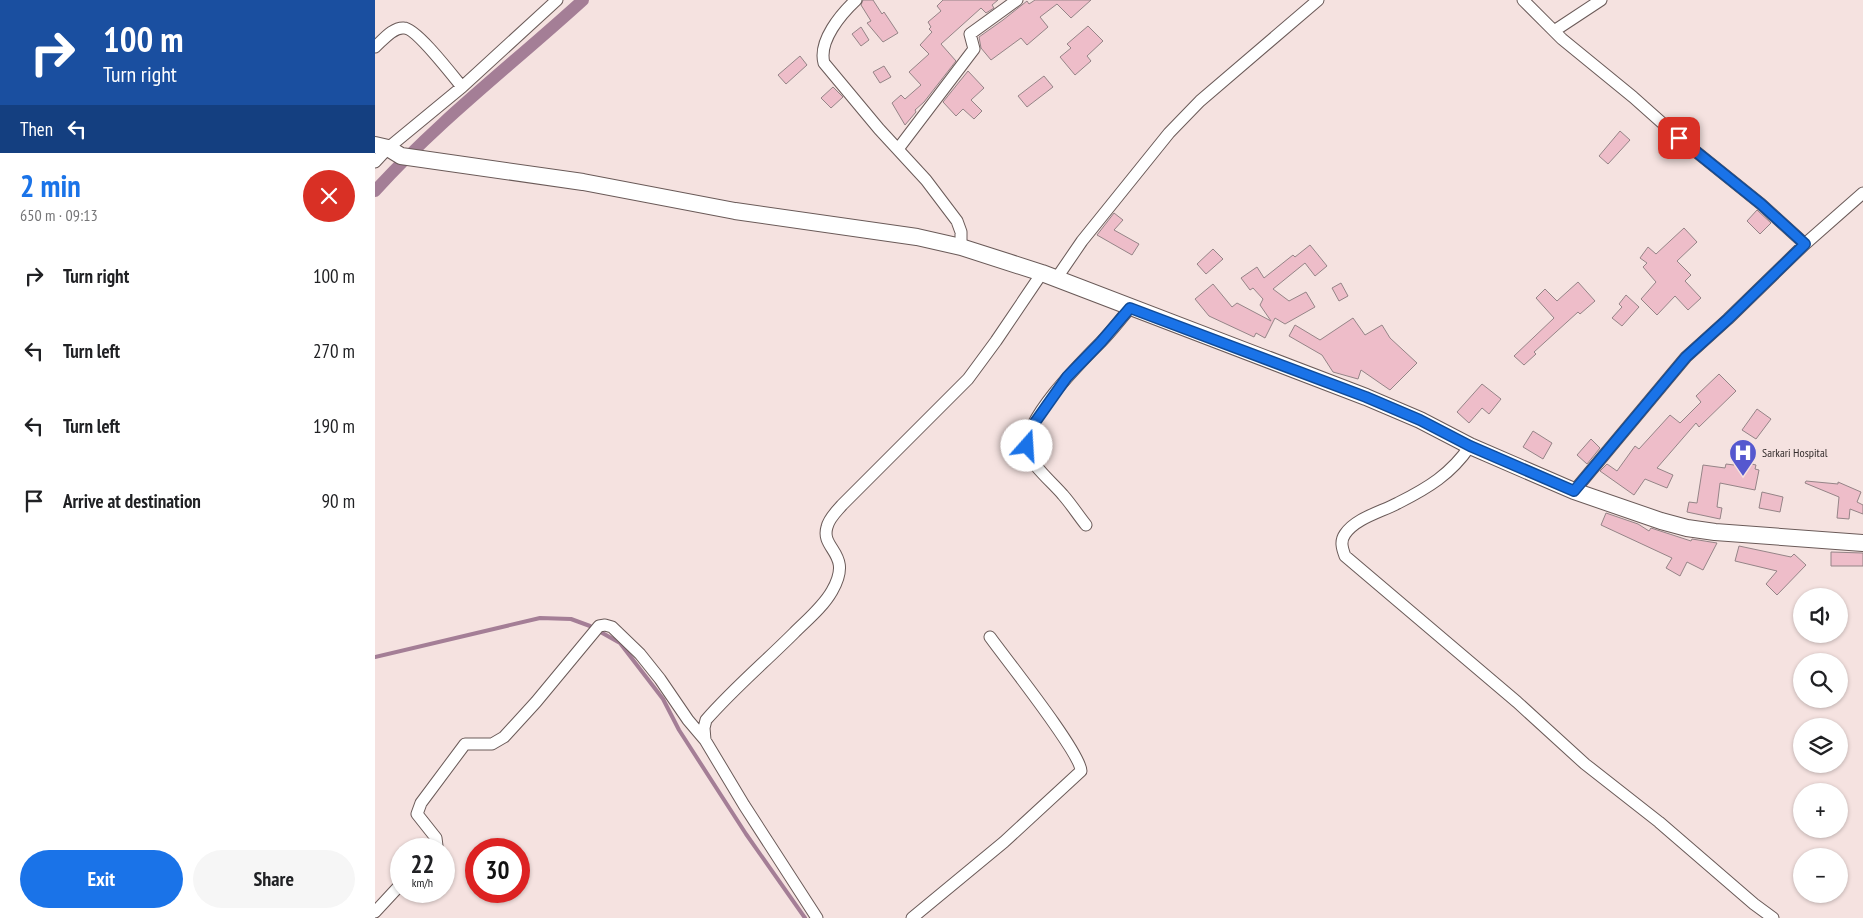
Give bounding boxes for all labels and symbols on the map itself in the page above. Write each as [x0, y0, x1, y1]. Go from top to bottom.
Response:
pin [1658, 117, 1700, 159]
position arrow [1000, 419, 1052, 471]
hospital icon: Sarkari Hospital [1728, 438, 1758, 477]
place label: Sarkari Hospital [1762, 445, 1828, 460]
speed limit sign: 30 [465, 838, 530, 903]

